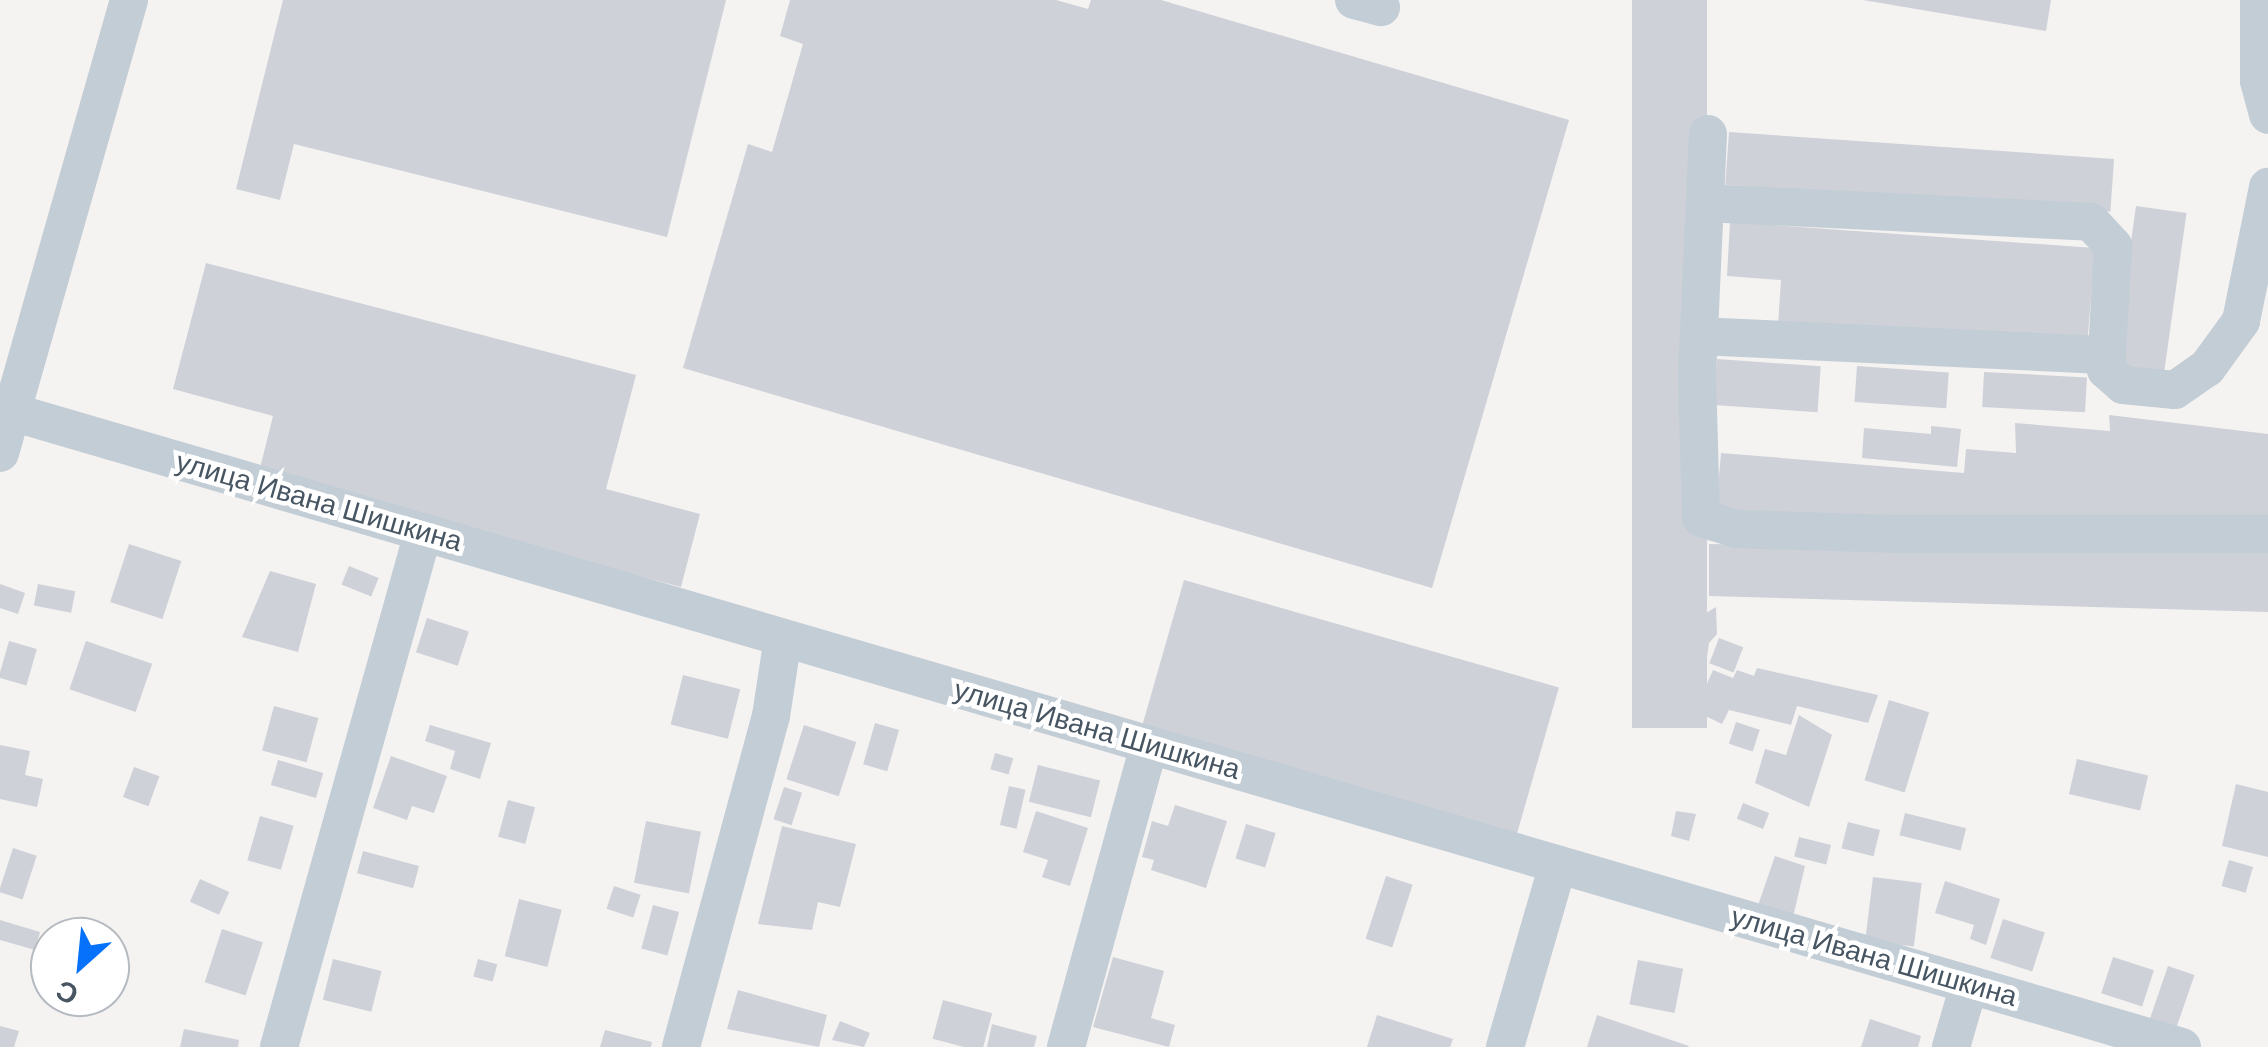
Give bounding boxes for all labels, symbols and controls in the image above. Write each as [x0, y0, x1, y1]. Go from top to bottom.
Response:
street label: улица Ивана Шишкина [172, 445, 466, 559]
street label: улица Ивана Шишкина [950, 673, 1244, 787]
street label: улица Ивана Шишкина [1727, 900, 2021, 1014]
north arrow [30, 917, 130, 1017]
text: С [50, 971, 84, 1013]

